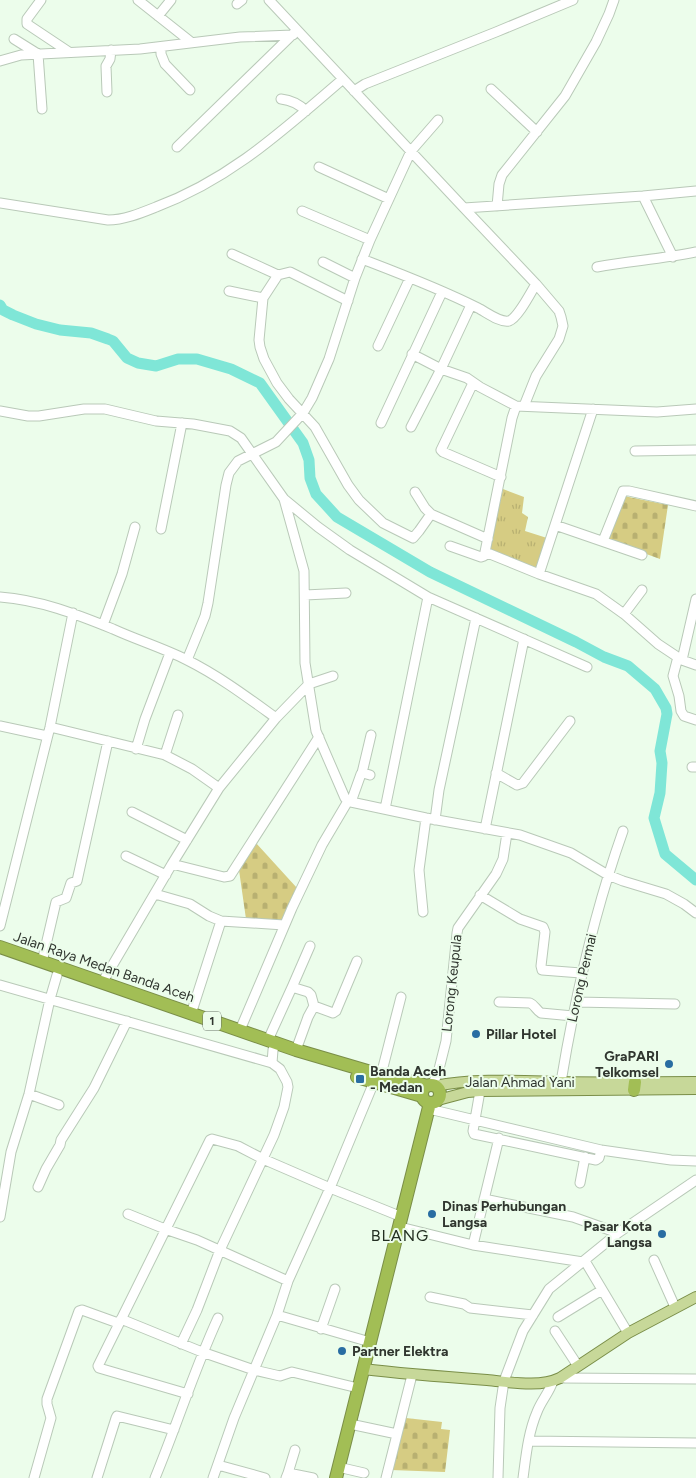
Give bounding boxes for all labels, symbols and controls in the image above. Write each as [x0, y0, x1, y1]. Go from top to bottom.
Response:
street label: Jalan Raya Medan Banda Aceh [11, 928, 197, 1006]
street label: Lorong Permai [564, 932, 600, 1024]
street label: Lorong Keupula [438, 933, 466, 1033]
road number: 1 [203, 1011, 221, 1030]
place label: Pillar Hotel [486, 1026, 556, 1043]
marker: Pillar Hotel [470, 1028, 482, 1040]
place label: GraPARI Telkomsel [595, 1048, 659, 1081]
marker: GraPARI Telkomsel [663, 1058, 675, 1070]
place label: Banda Aceh - Medan [370, 1063, 446, 1096]
marker: Banda Aceh - Medan [354, 1073, 366, 1085]
street label: Jalan Ahmad Yani [465, 1074, 575, 1091]
place label: Dinas Perhubungan Langsa [442, 1198, 566, 1231]
marker: Dinas Perhubungan Langsa [426, 1208, 438, 1220]
place label: Pasar Kota Langsa [584, 1218, 652, 1251]
district label: BLANG [371, 1226, 429, 1245]
marker: Pasar Kota Langsa [656, 1228, 668, 1240]
place label: Partner Elektra [352, 1343, 448, 1360]
marker: Partner Elektra [336, 1345, 348, 1357]

